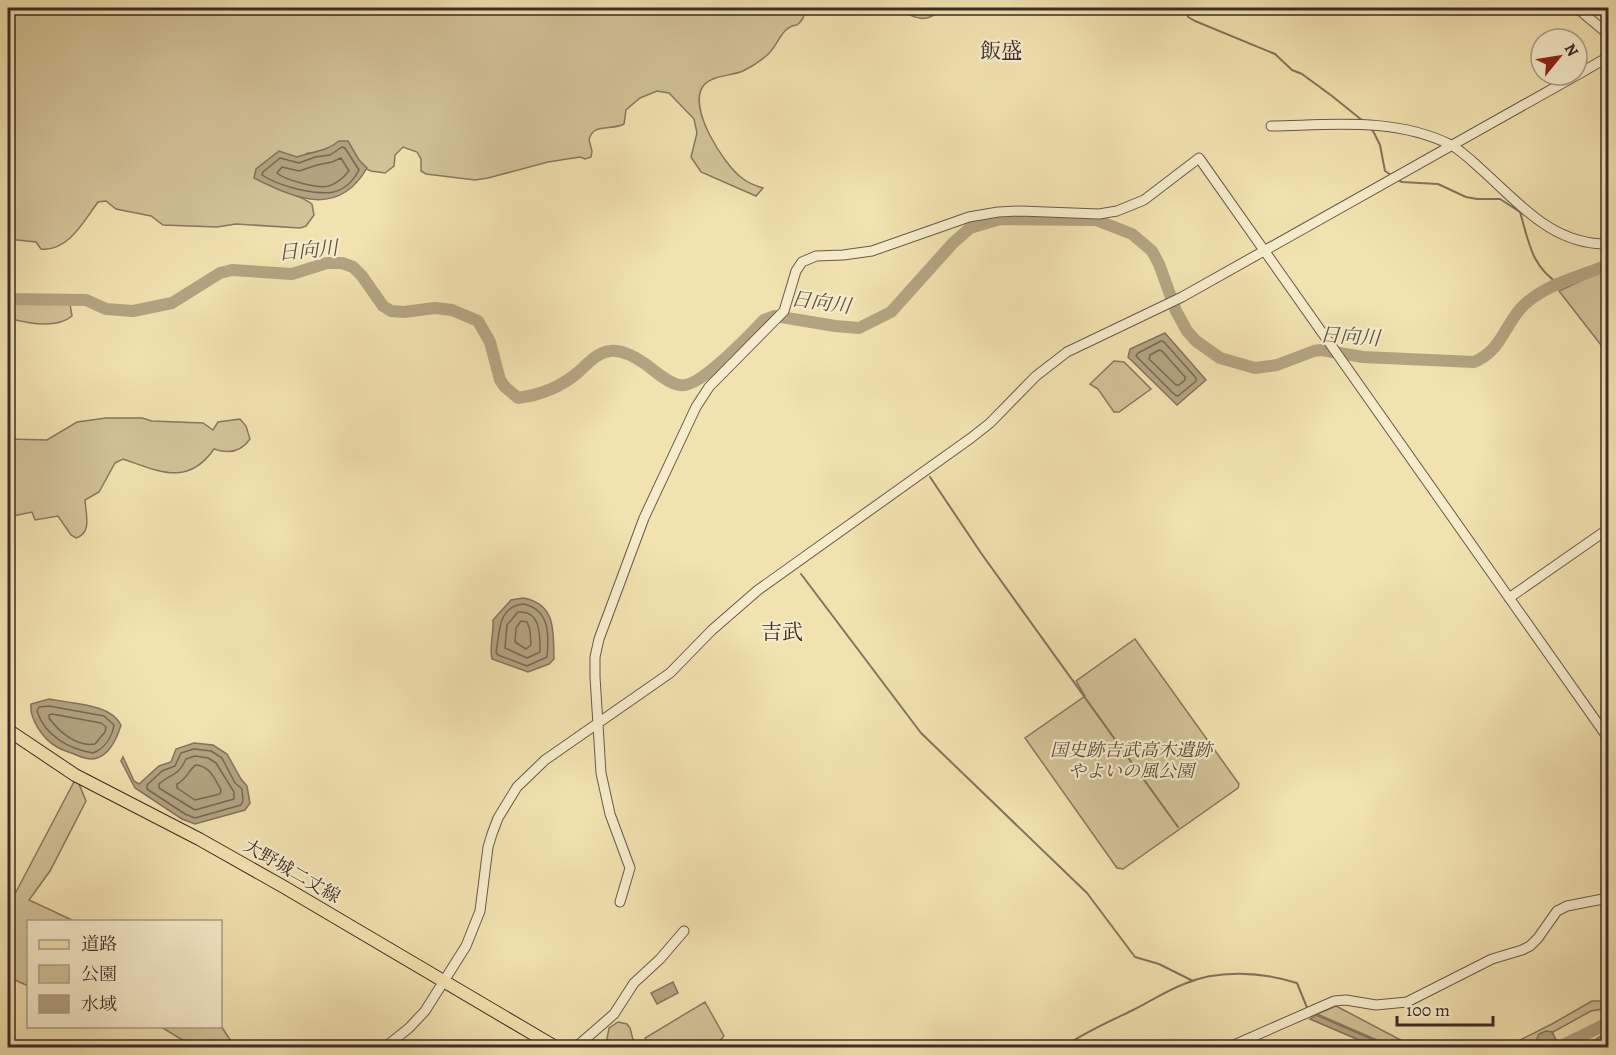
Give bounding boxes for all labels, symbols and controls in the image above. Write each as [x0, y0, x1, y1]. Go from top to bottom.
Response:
north arrow [1529, 27, 1589, 87]
district label: 飯盛 [980, 37, 1022, 65]
text: N [1559, 39, 1584, 61]
water label: 日向川 [277, 234, 341, 267]
water label: 日向川 [789, 285, 854, 320]
water label: 日向川 [1319, 321, 1383, 352]
district label: 吉武 [761, 618, 803, 646]
park label: 国史跡吉武高木遺跡 やよいの風公園 [1050, 738, 1215, 783]
street label: 大野城二丈線 [239, 834, 345, 908]
legend [27, 920, 222, 1028]
text: 道路 [81, 932, 117, 956]
text: 公園 [81, 962, 117, 986]
scale bar [1397, 989, 1493, 1027]
text: 水域 [81, 992, 117, 1016]
text: 100 m [1406, 998, 1450, 1022]

